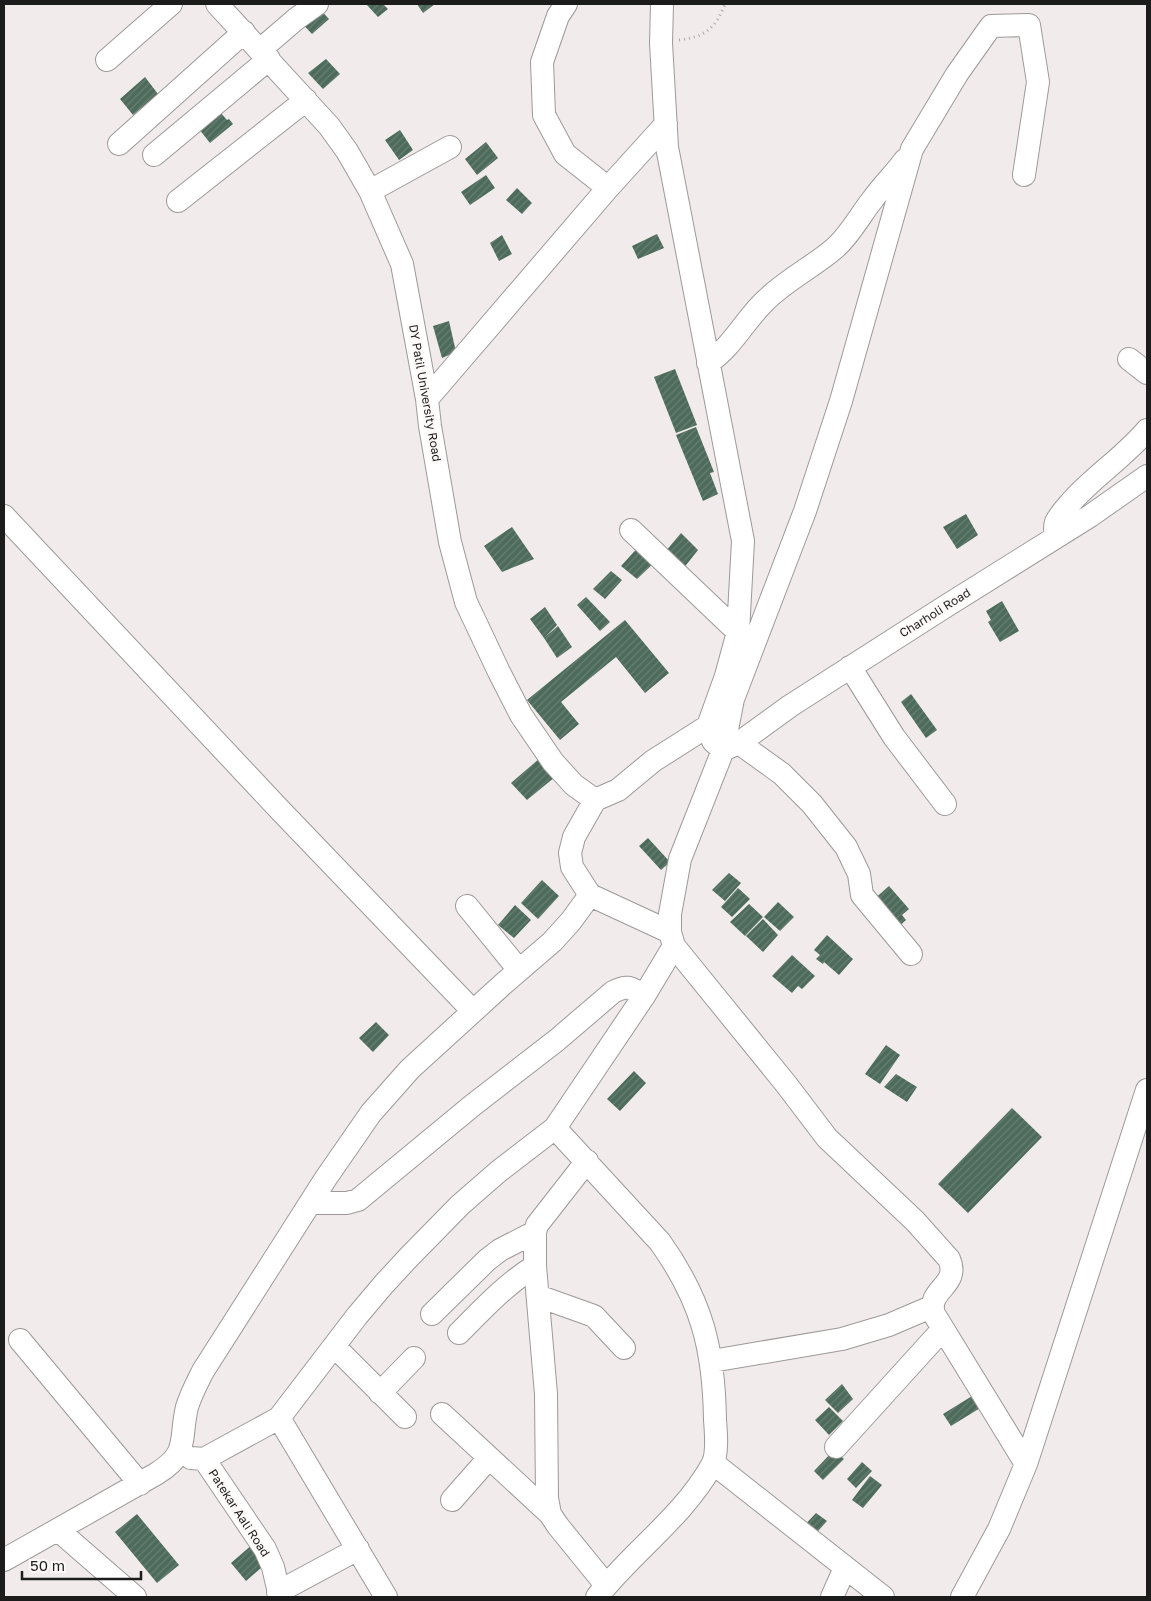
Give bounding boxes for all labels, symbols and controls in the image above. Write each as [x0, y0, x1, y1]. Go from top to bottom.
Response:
street label: DY Patil University Road [406, 323, 445, 463]
street label: Charholi Road [896, 585, 973, 640]
street label: Patekar Aali Road [205, 1466, 273, 1559]
scale bar [22, 1548, 141, 1580]
text: 50 m [30, 1556, 65, 1574]

